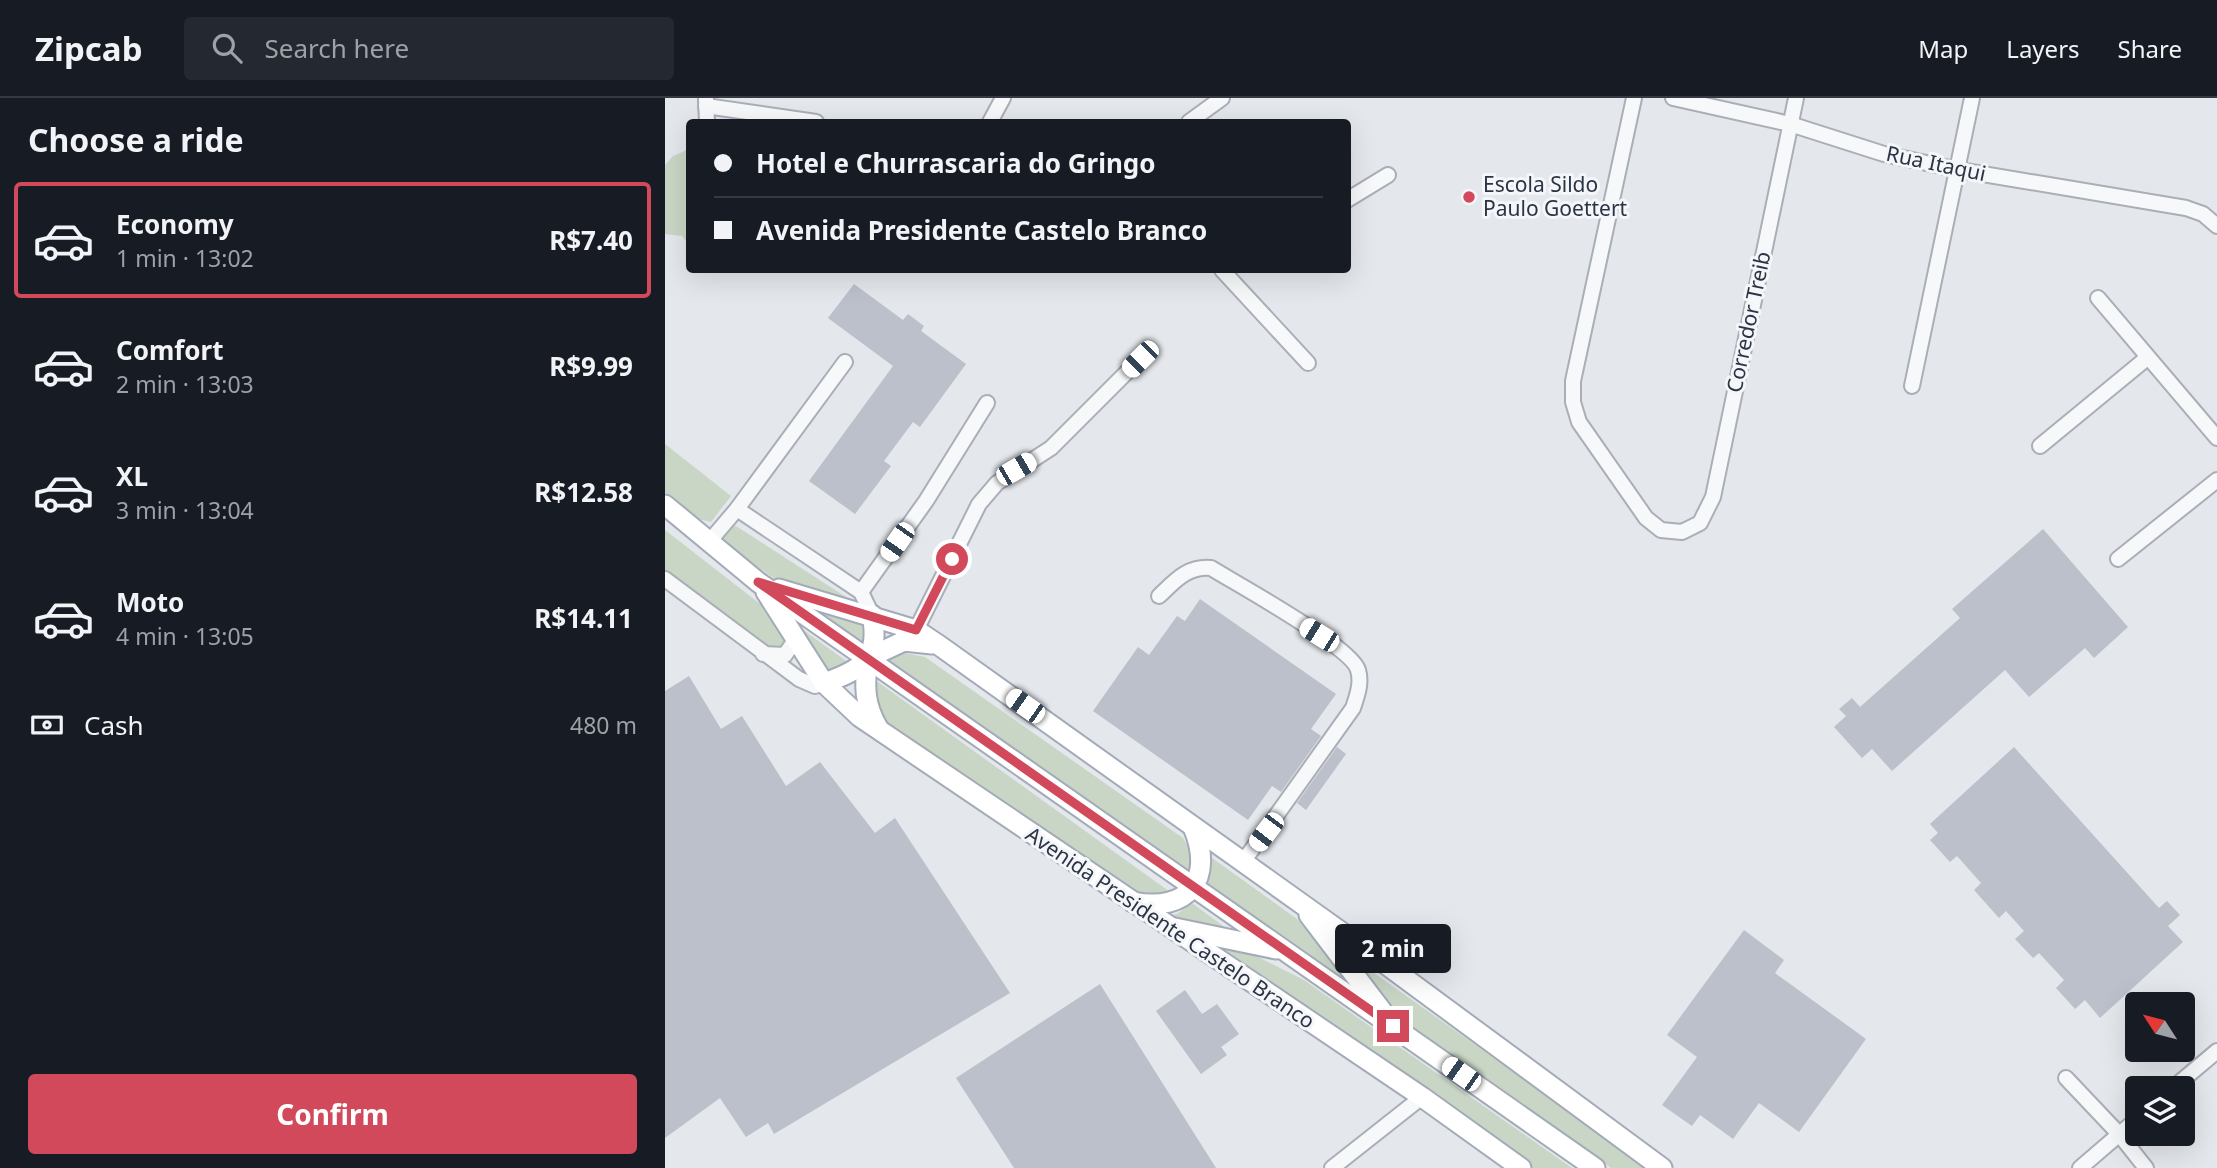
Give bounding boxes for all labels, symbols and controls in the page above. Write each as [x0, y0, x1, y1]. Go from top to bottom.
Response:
search box [184, 17, 674, 80]
text: Zipcab [35, 26, 142, 71]
icon: search [208, 29, 246, 67]
text: Search here [264, 30, 409, 66]
text: Map [1918, 32, 1968, 65]
text: Layers [2006, 32, 2080, 65]
text: Share [2118, 32, 2182, 65]
text: Choose a ride [28, 118, 244, 161]
street label: Rua Itaqui [1884, 139, 1989, 187]
text: Hotel e Churrascaria do Gringo [756, 145, 1156, 181]
place label: Escola Sildo Paulo Goettert [1483, 170, 1628, 222]
marker: Escola Sildo Paulo Goettert [1461, 189, 1477, 205]
text: Economy [116, 206, 234, 242]
icon: car [32, 209, 95, 272]
text: Avenida Presidente Castelo Branco [756, 212, 1207, 248]
text: R$7.40 [549, 222, 633, 258]
text: 1 min · 13:02 [116, 242, 254, 274]
street label: Corredor Treib [1719, 249, 1777, 395]
text: Comfort [116, 332, 224, 368]
icon: car [32, 335, 95, 398]
car [1118, 337, 1163, 381]
text: R$9.99 [549, 348, 633, 384]
text: 2 min · 13:03 [116, 368, 254, 400]
car [993, 449, 1040, 489]
text: XL [116, 458, 148, 494]
icon: car [32, 461, 95, 524]
text: R$12.58 [534, 474, 633, 510]
text: 3 min · 13:04 [116, 494, 254, 526]
car [877, 519, 918, 565]
route start [936, 543, 968, 575]
text: Moto [116, 584, 184, 620]
icon: car [32, 587, 95, 650]
text: R$14.11 [534, 600, 633, 636]
car [1296, 615, 1343, 655]
text: 4 min · 13:05 [116, 620, 254, 652]
car [1002, 685, 1049, 727]
icon: cash [28, 706, 66, 744]
text: Cash [84, 707, 144, 743]
text: 480 m [570, 709, 637, 741]
car [1245, 809, 1288, 855]
street label: Avenida Presidente Castelo Branco [1021, 820, 1321, 1035]
callout: 2 min [1335, 925, 1451, 974]
text: 2 min [1361, 932, 1425, 964]
north arrow [2125, 992, 2195, 1062]
map controls [2125, 992, 2195, 1146]
route end [1377, 1010, 1409, 1042]
car [1438, 1053, 1485, 1095]
button: Confirm [28, 1074, 637, 1154]
button: layers [2125, 1076, 2195, 1146]

